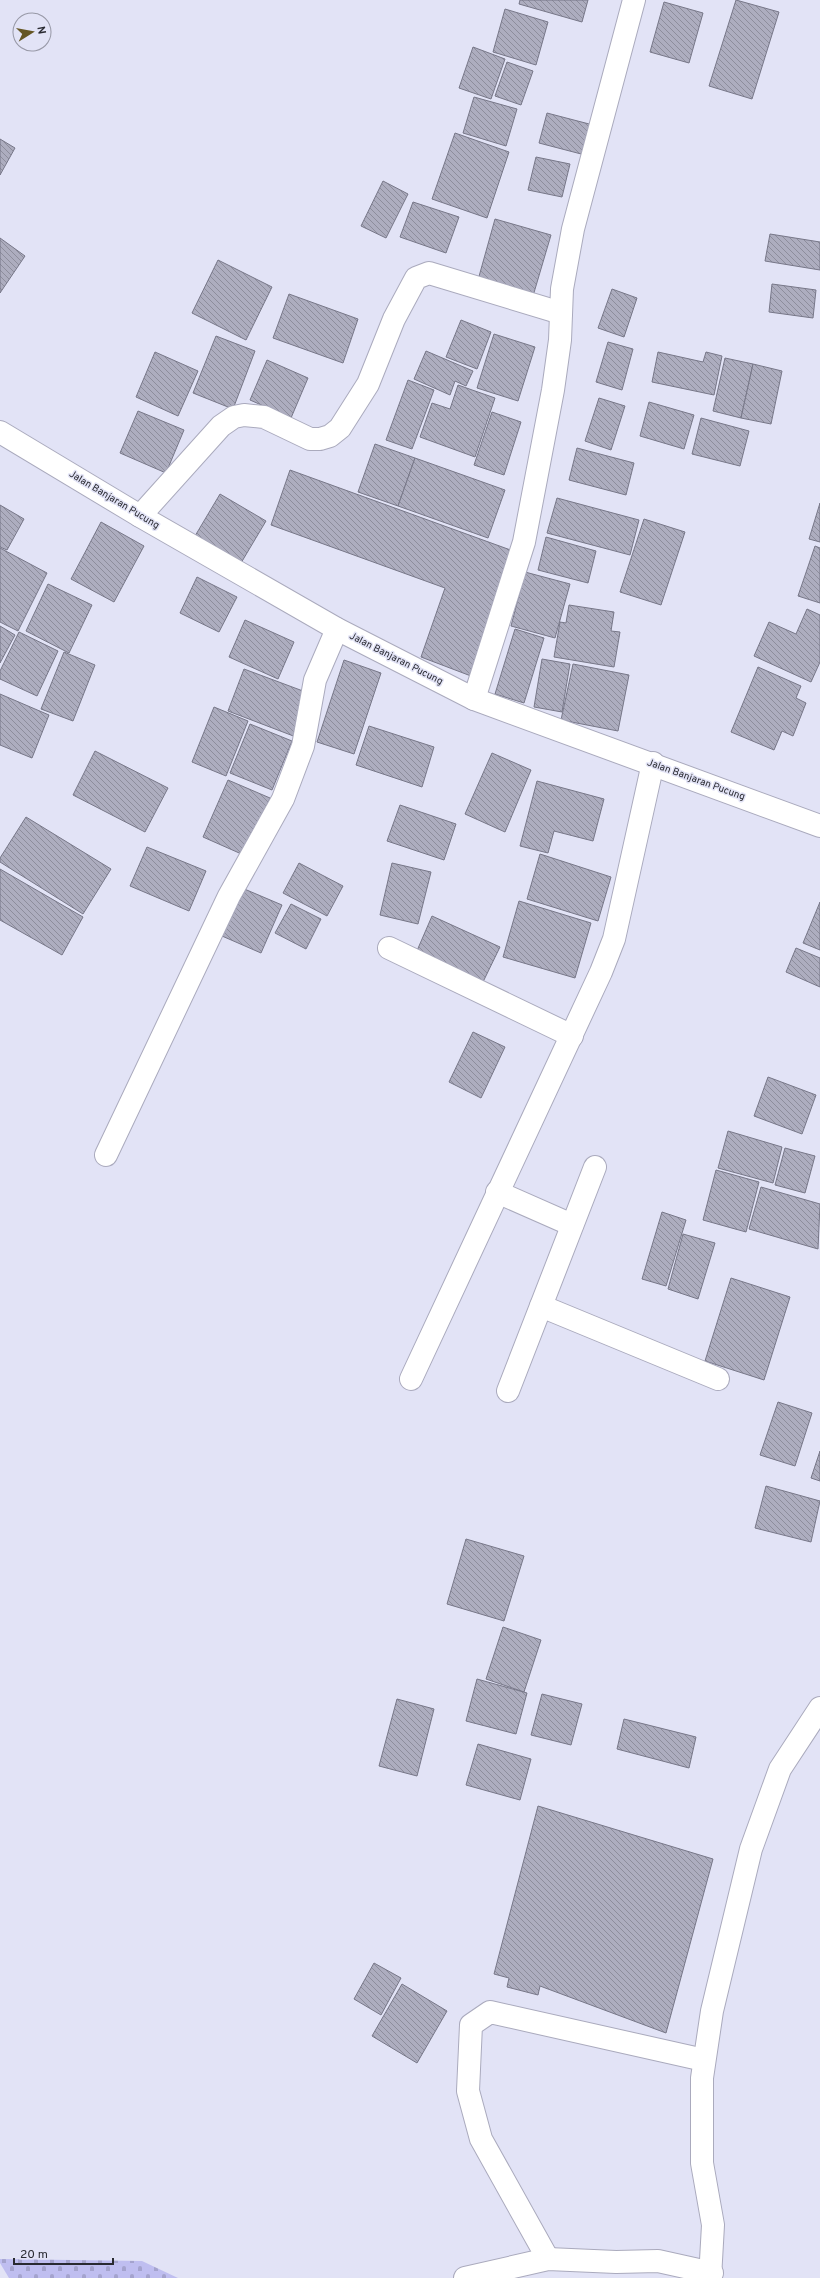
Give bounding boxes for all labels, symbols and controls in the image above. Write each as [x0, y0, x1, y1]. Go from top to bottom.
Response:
north arrow [12, 12, 52, 52]
text: N [33, 25, 48, 35]
street label: Jalan Banjaran Pucung [66, 468, 162, 532]
street label: Jalan Banjaran Pucung [347, 630, 445, 688]
street label: Jalan Banjaran Pucung [645, 756, 747, 804]
scale bar [14, 2240, 113, 2266]
text: 20 m [20, 2247, 48, 2263]

